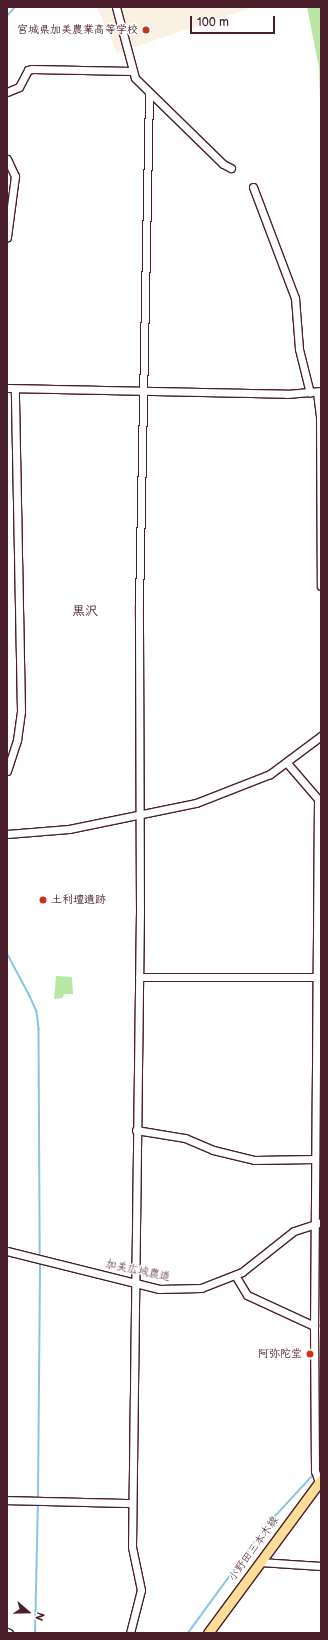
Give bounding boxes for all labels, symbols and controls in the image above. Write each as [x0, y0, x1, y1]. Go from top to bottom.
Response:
scale bar [192, 8, 277, 34]
text: 100 m [197, 15, 229, 30]
place label: 宮城県加美農業高等学校 [17, 23, 138, 37]
marker: 宮城県加美農業高等学校 [141, 25, 151, 35]
district label: 黒沢 [72, 603, 98, 619]
place label: 土利壇遺跡 [51, 893, 106, 907]
marker: 土利壇遺跡 [38, 895, 48, 905]
street label: 加美広域農道 [104, 1258, 172, 1284]
place label: 阿弥陀堂 [258, 1347, 302, 1361]
marker: 阿弥陀堂 [305, 1349, 315, 1359]
street label: 小野田三本木線 [226, 1514, 282, 1584]
north arrow [8, 1592, 48, 1632]
text: N [32, 1610, 47, 1622]

